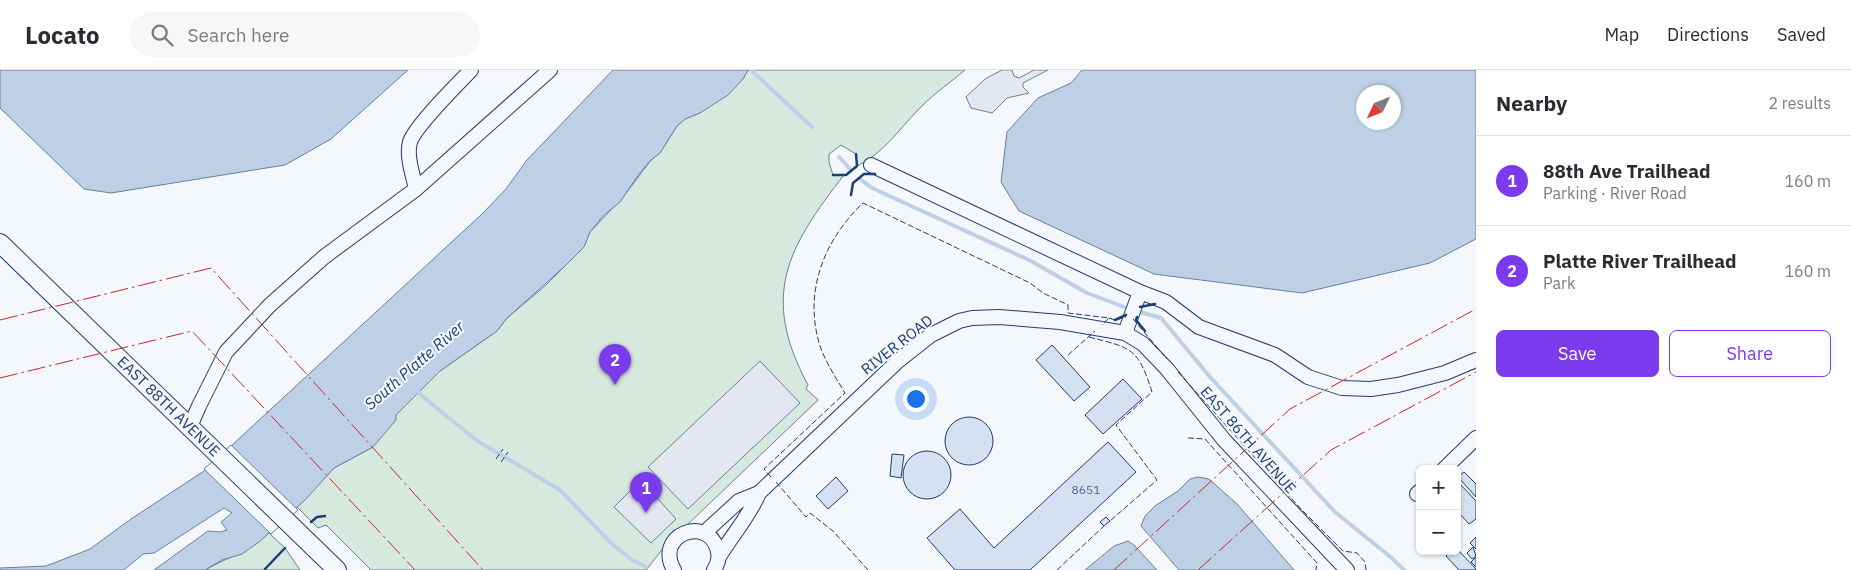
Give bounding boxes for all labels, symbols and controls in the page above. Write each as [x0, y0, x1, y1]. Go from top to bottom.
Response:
search box [130, 12, 480, 57]
text: Locato [25, 19, 100, 51]
icon: search [148, 21, 176, 49]
text: Search here [188, 23, 289, 47]
text: Map [1604, 23, 1639, 46]
text: Directions [1667, 23, 1749, 46]
text: Saved [1777, 23, 1826, 46]
north arrow [1356, 85, 1401, 130]
text: Nearby [1496, 89, 1567, 117]
text: 2 results [1768, 93, 1831, 113]
text: 88th Ave Trailhead [1543, 159, 1711, 183]
text: 1 [1507, 171, 1517, 191]
text: 160 m [1784, 171, 1831, 191]
text: Parking · River Road [1543, 183, 1687, 203]
text: Platte River Trailhead [1543, 249, 1737, 273]
text: 2 [1507, 261, 1517, 281]
text: 160 m [1784, 261, 1831, 281]
text: Park [1543, 273, 1575, 293]
street label: RIVER ROAD [857, 311, 936, 379]
water label: South Platte River [360, 315, 469, 414]
button: Save [1496, 330, 1659, 377]
button: Share [1669, 330, 1831, 377]
pin: 2 [599, 344, 631, 385]
street label: EAST 88TH AVENUE [113, 352, 225, 461]
street label: EAST 86TH AVENUE [1197, 382, 1300, 497]
your location [903, 386, 929, 412]
map controls [1416, 465, 1461, 555]
button: + [1416, 465, 1461, 510]
pin: 1 [630, 472, 662, 513]
house number: 8651 [1072, 482, 1100, 497]
button: − [1416, 510, 1461, 555]

